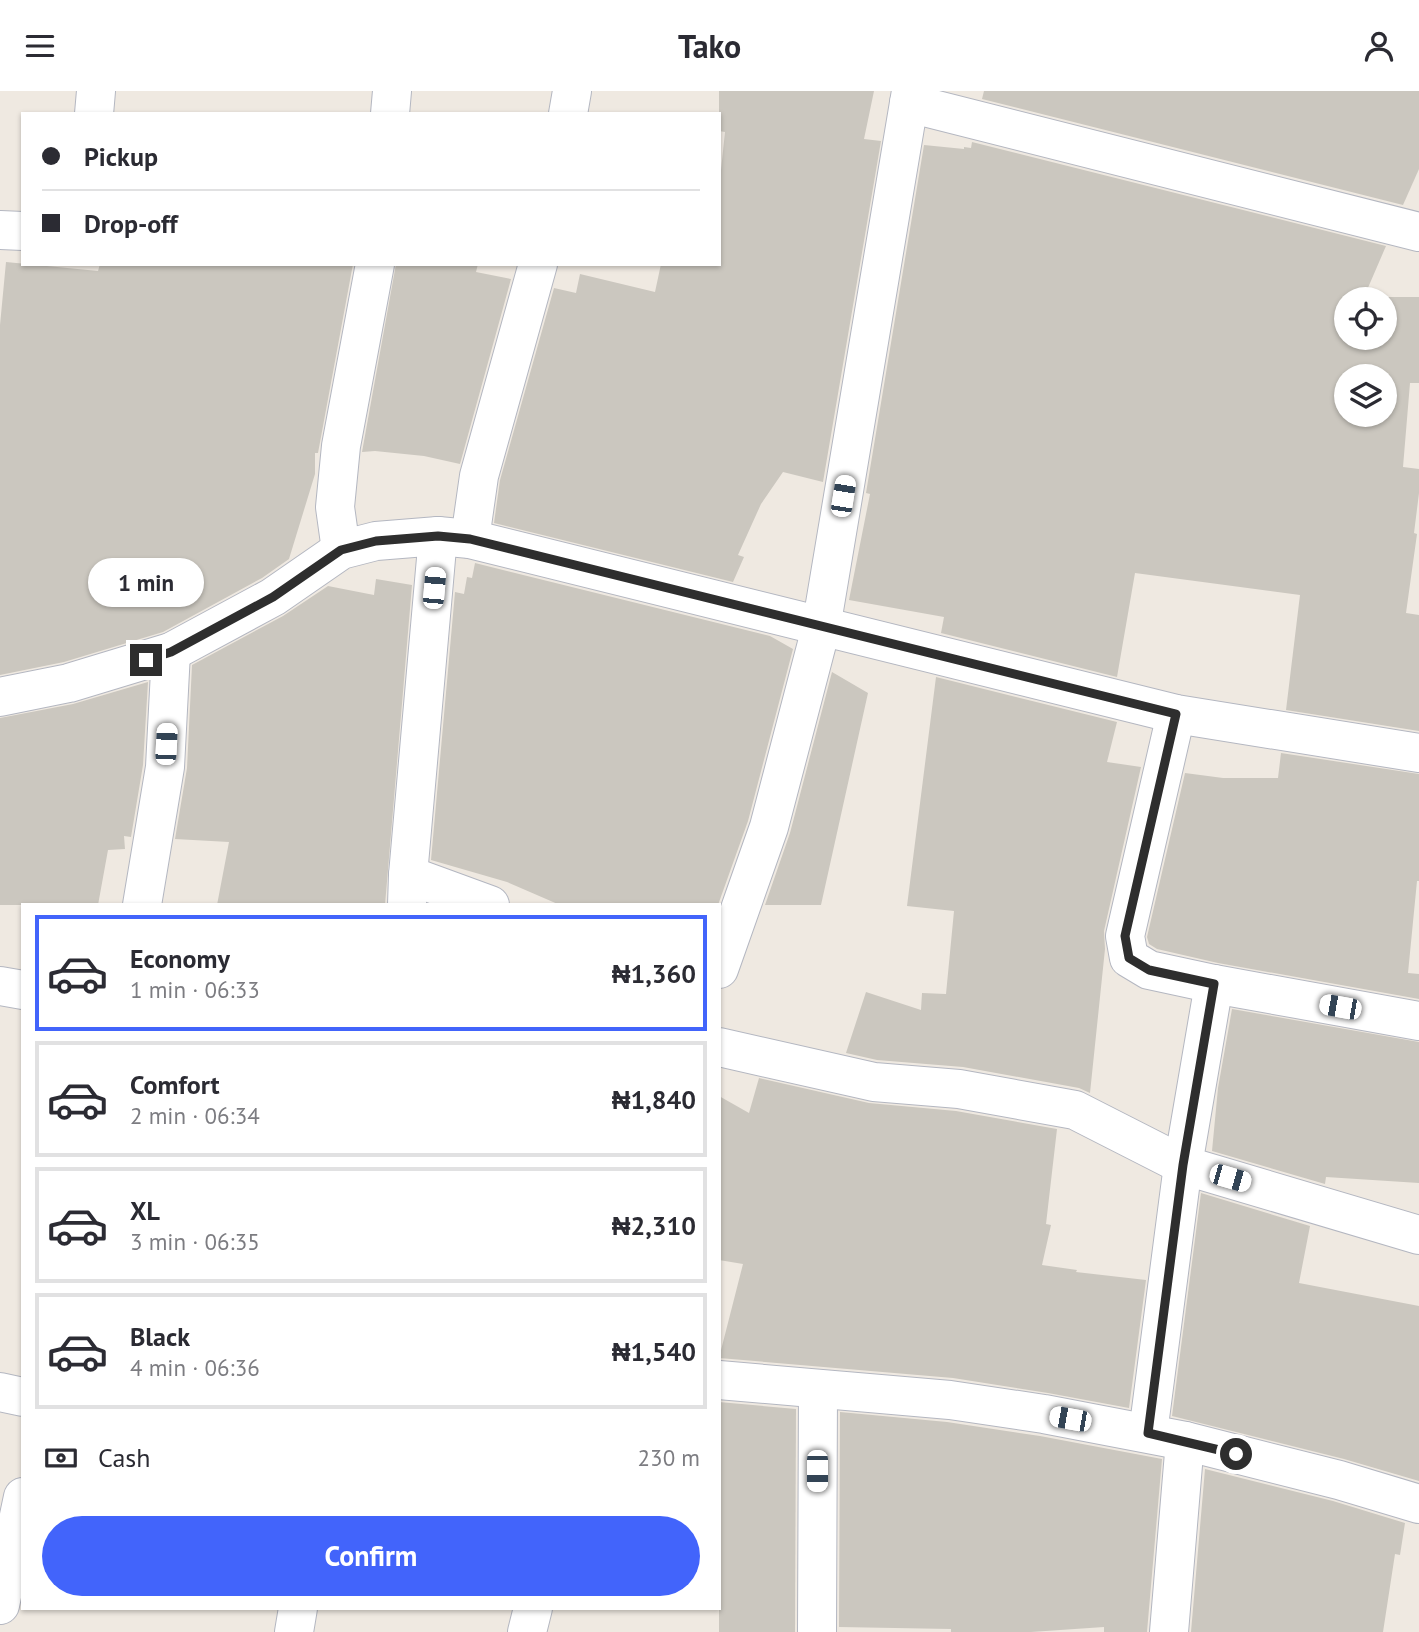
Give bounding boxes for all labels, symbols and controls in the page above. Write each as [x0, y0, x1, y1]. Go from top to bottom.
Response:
text: Tako [678, 25, 741, 67]
icon: menu [21, 27, 59, 65]
icon: person [1360, 27, 1398, 65]
text: Pickup [84, 140, 158, 173]
text: Drop-off [84, 207, 178, 240]
map controls [1334, 287, 1397, 427]
button: locate [1334, 287, 1397, 350]
button: layers [1334, 364, 1397, 427]
car [830, 474, 857, 518]
callout: 1 min [88, 559, 204, 607]
car [422, 566, 447, 610]
text: 1 min [118, 568, 174, 597]
route end [130, 644, 162, 676]
car [155, 722, 178, 766]
icon: car [46, 942, 109, 1005]
text: Economy [130, 942, 230, 975]
text: ₦1,360 [612, 957, 696, 990]
text: 1 min · 06:33 [130, 975, 260, 1004]
car [1318, 993, 1363, 1021]
icon: car [46, 1068, 109, 1131]
text: Comfort [130, 1068, 220, 1101]
text: ₦1,840 [612, 1083, 696, 1116]
text: 2 min · 06:34 [130, 1101, 260, 1130]
car [1207, 1162, 1254, 1194]
icon: car [46, 1194, 109, 1257]
text: XL [130, 1194, 160, 1227]
text: ₦2,310 [612, 1209, 696, 1242]
text: 3 min · 06:35 [130, 1227, 260, 1256]
icon: car [46, 1320, 109, 1383]
text: Black [130, 1320, 190, 1353]
text: ₦1,540 [612, 1335, 696, 1368]
text: 4 min · 06:36 [130, 1353, 260, 1382]
car [1048, 1405, 1093, 1433]
route start [1220, 1438, 1252, 1470]
icon: cash [42, 1439, 80, 1477]
text: Cash [98, 1441, 150, 1474]
text: 230 m [638, 1443, 700, 1472]
car [807, 1450, 828, 1492]
button: Confirm [42, 1516, 700, 1596]

